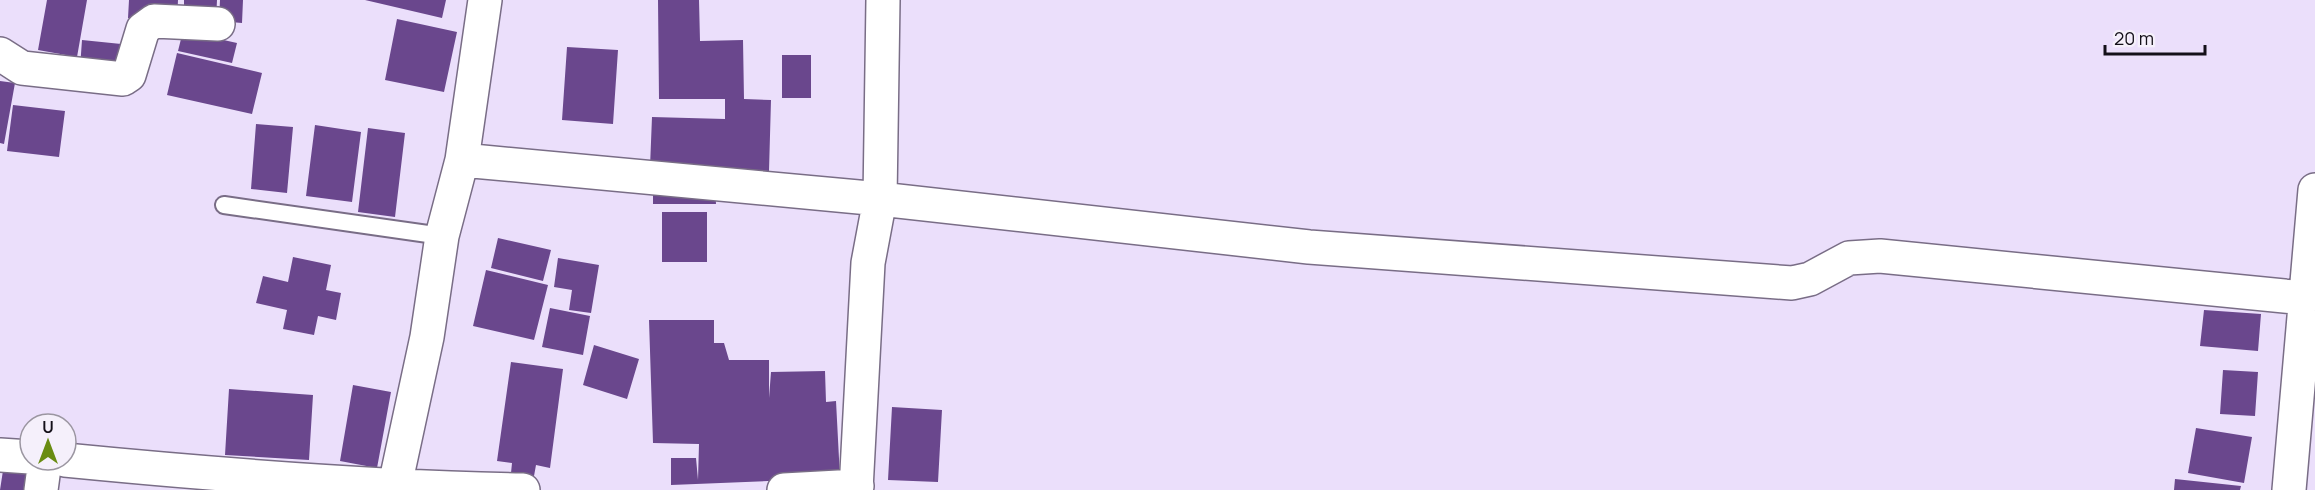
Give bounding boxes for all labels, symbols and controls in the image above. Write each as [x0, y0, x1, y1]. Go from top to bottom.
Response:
scale bar [2105, 18, 2206, 56]
text: 20 m [2114, 26, 2154, 50]
north arrow [18, 412, 78, 472]
text: U [42, 416, 54, 438]

